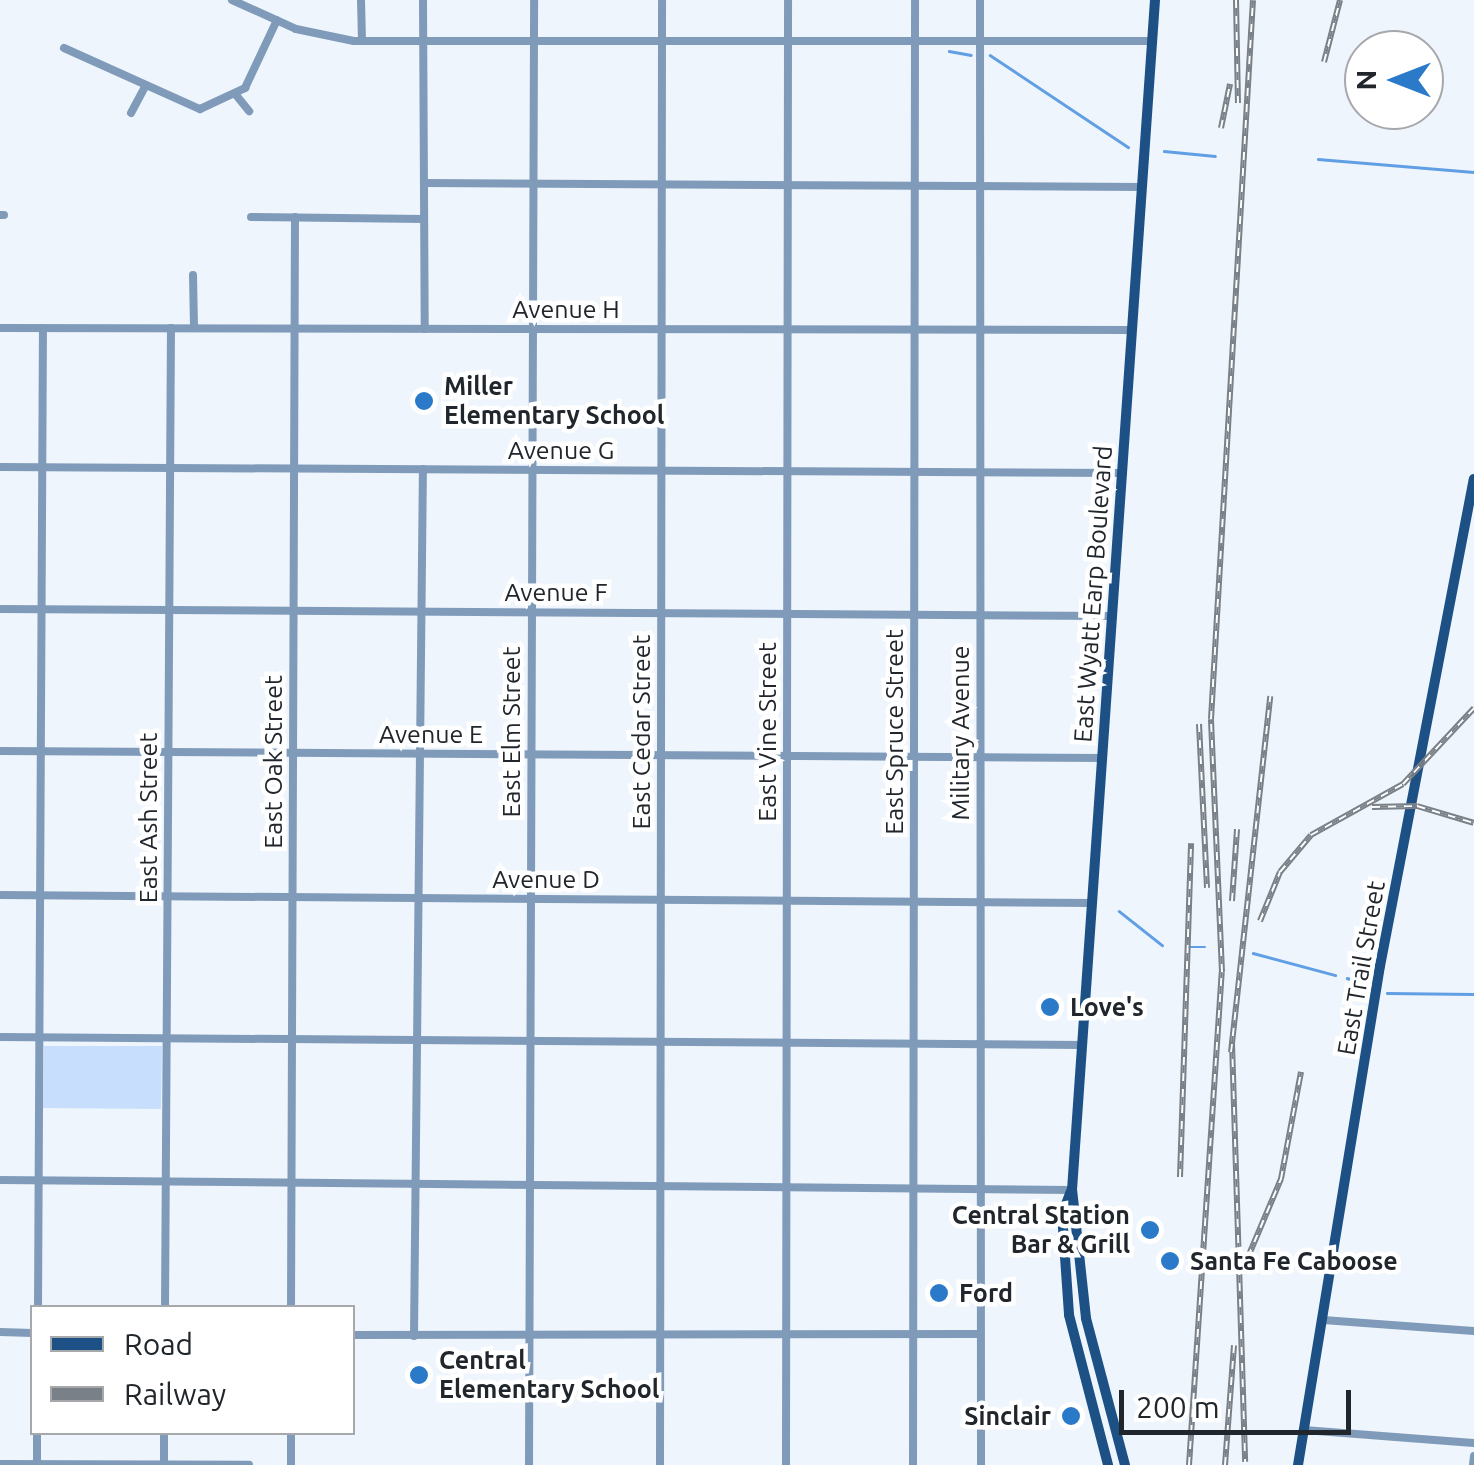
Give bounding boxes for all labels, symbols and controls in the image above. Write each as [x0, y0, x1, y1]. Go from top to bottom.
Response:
north arrow [1344, 30, 1444, 130]
text: N [1350, 70, 1381, 90]
street label: Avenue H [512, 294, 620, 324]
place label: Miller Elementary School [444, 372, 664, 431]
marker: Miller Elementary School [413, 390, 435, 412]
street label: Avenue G [508, 435, 614, 465]
street label: East Wyatt Earp Boulevard [1068, 445, 1118, 743]
street label: Avenue F [504, 577, 608, 607]
street label: East Spruce Street [879, 629, 909, 835]
street label: East Cedar Street [626, 635, 656, 829]
street label: East Vine Street [752, 642, 782, 822]
street label: Military Avenue [945, 645, 975, 821]
street label: East Elm Street [496, 647, 526, 817]
street label: East Oak Street [258, 675, 288, 849]
street label: Avenue E [379, 719, 483, 749]
street label: East Ash Street [133, 733, 163, 903]
street label: Avenue D [492, 864, 600, 894]
street label: East Trail Street [1331, 878, 1391, 1058]
place label: Love's [1070, 992, 1144, 1022]
marker: Love's [1039, 996, 1061, 1018]
place label: Central Station Bar & Grill [952, 1201, 1130, 1260]
marker: Central Station Bar & Grill [1139, 1219, 1161, 1241]
place label: Santa Fe Caboose [1190, 1246, 1398, 1276]
marker: Santa Fe Caboose [1159, 1250, 1181, 1272]
place label: Ford [959, 1278, 1013, 1308]
marker: Ford [928, 1282, 950, 1304]
legend [30, 1305, 355, 1435]
text: Road [124, 1327, 193, 1361]
place label: Central Elementary School [439, 1346, 659, 1405]
marker: Central Elementary School [408, 1364, 430, 1386]
scale bar [1124, 1370, 1356, 1432]
text: Railway [124, 1377, 226, 1411]
text: 200 m [1136, 1390, 1220, 1424]
place label: Sinclair [964, 1401, 1051, 1431]
marker: Sinclair [1060, 1405, 1082, 1427]

